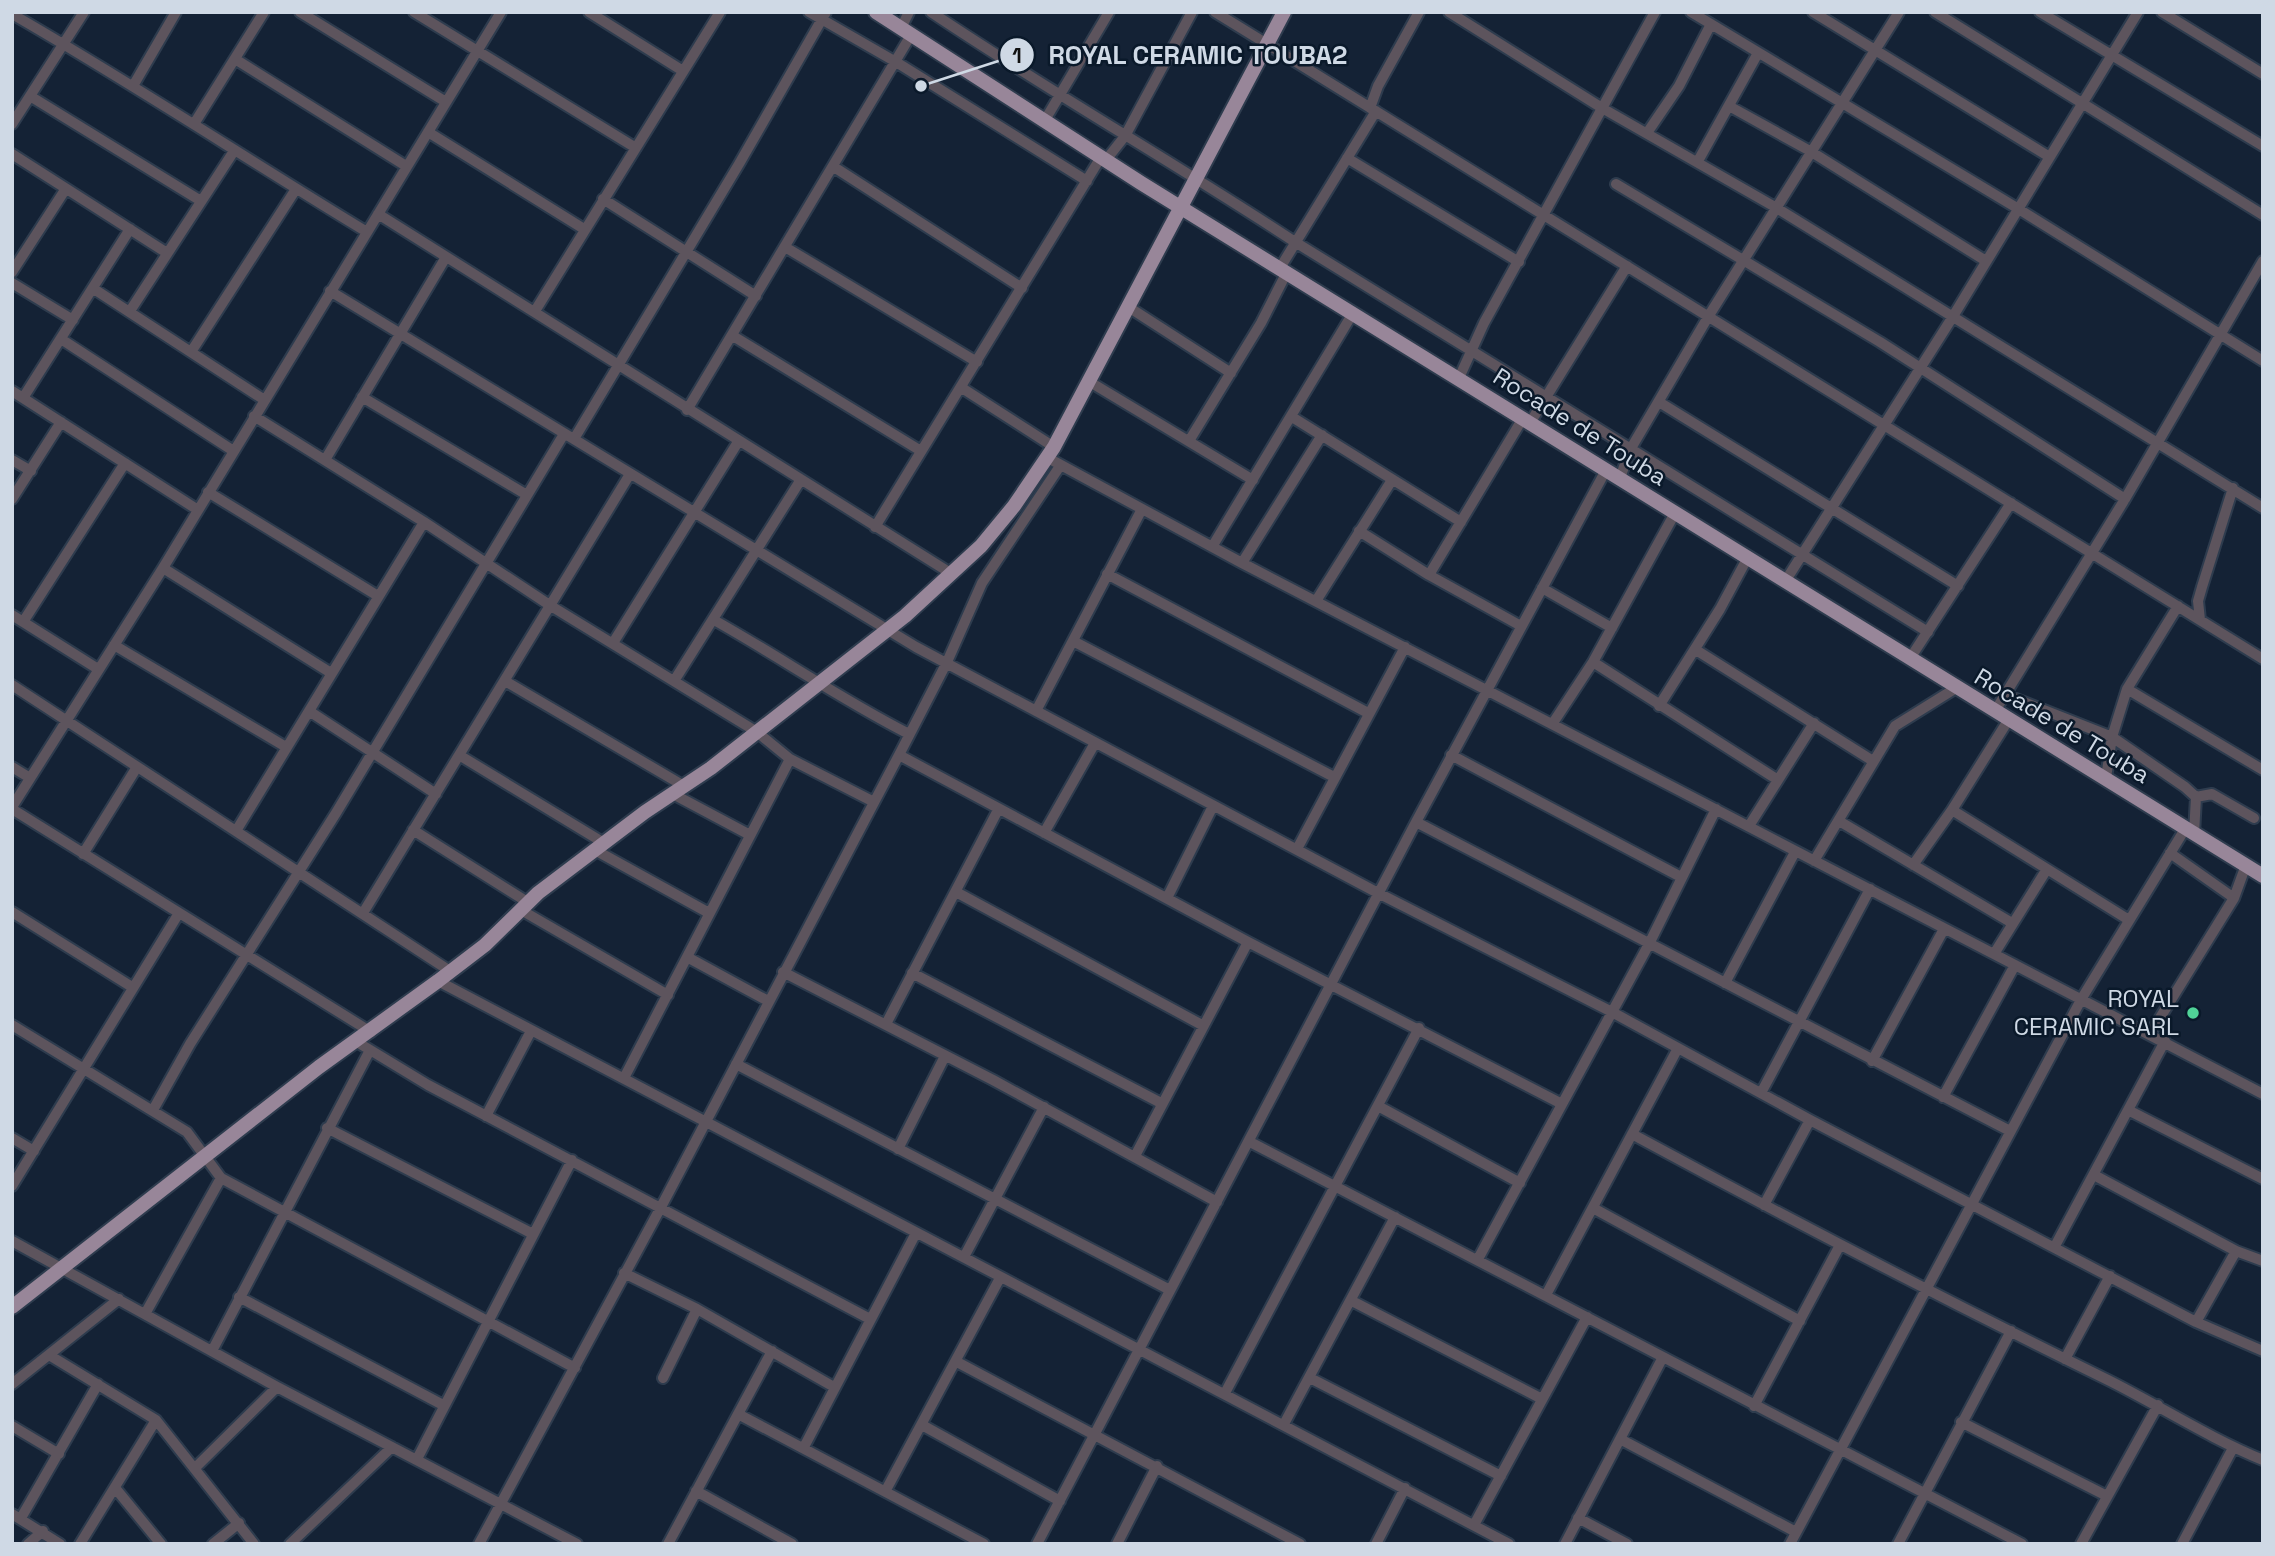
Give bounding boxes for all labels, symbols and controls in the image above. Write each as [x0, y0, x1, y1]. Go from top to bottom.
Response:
callout: ROYAL CERAMIC TOUBA2 [999, 32, 1363, 79]
text: ROYAL CERAMIC TOUBA2 [1048, 38, 1348, 72]
text: 1 [1012, 42, 1022, 69]
street label: Rocade de Touba [1488, 361, 1673, 493]
street label: Rocade de Touba [1969, 661, 2156, 790]
place label: ROYAL CERAMIC SARL [2014, 983, 2179, 1042]
marker: ROYAL CERAMIC SARL [2185, 1005, 2201, 1021]

